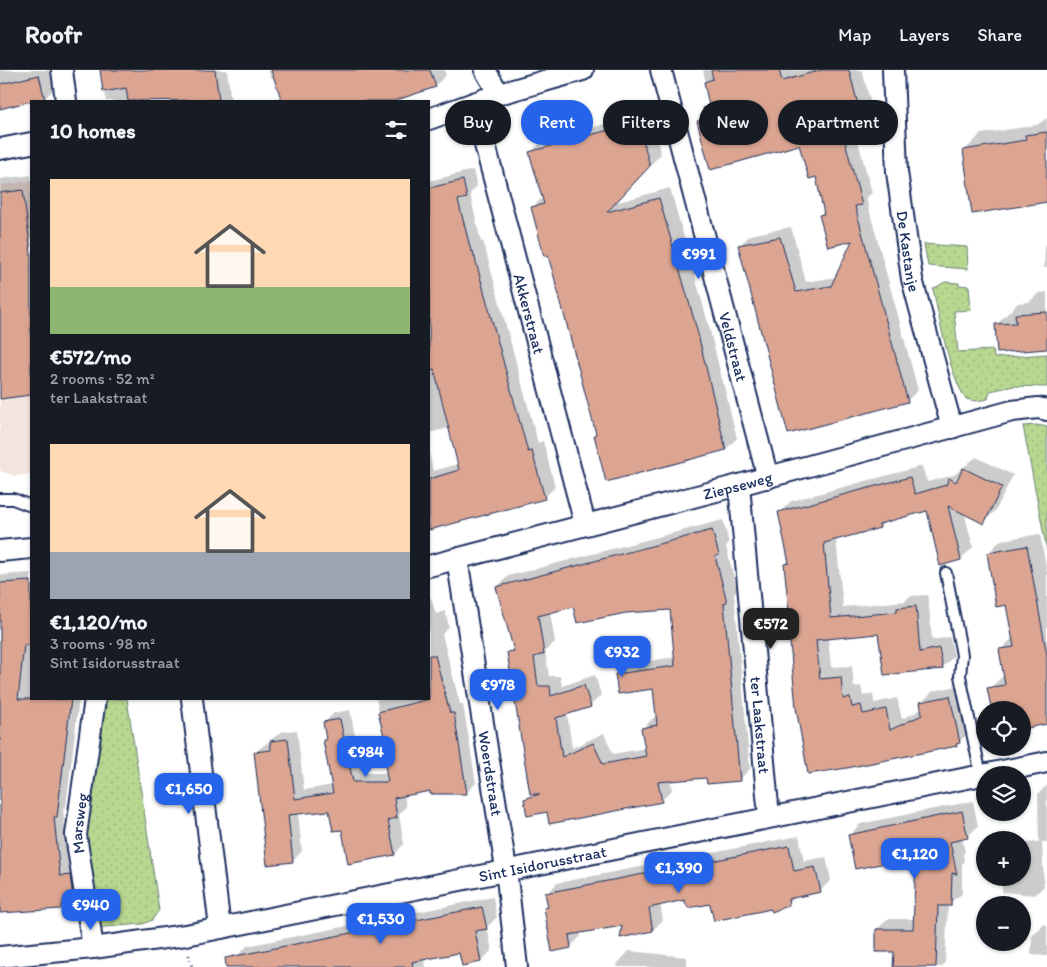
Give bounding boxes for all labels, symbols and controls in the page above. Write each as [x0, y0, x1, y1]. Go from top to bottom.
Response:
text: Roofr [25, 20, 82, 49]
text: Map [838, 24, 871, 46]
text: Layers [899, 24, 949, 46]
text: Share [977, 24, 1022, 46]
chip: Buy [445, 100, 511, 145]
chip: Rent [521, 100, 593, 145]
chip: Filters [603, 100, 689, 145]
chip: New [699, 100, 768, 145]
chip: Apartment [778, 100, 898, 145]
icon: filters [382, 116, 410, 144]
text: 10 homes [50, 118, 136, 143]
street label: De Kastanje [893, 209, 924, 294]
icon: home [185, 211, 275, 301]
pin: €991 [669, 238, 729, 280]
text: €991 [682, 244, 716, 263]
street label: Akkerstraat [510, 272, 549, 356]
street label: Veldstraat [715, 310, 752, 383]
text: €572/mo [50, 344, 132, 369]
text: 2 rooms · 52 m² [50, 369, 155, 388]
text: ter Laakstraat [50, 388, 148, 407]
street label: Ziepseweg [701, 467, 775, 504]
icon: home [185, 476, 275, 566]
pin: €572 [741, 608, 801, 650]
text: €1,120/mo [50, 609, 148, 634]
text: €572 [754, 614, 788, 633]
text: 3 rooms · 98 m² [50, 634, 155, 653]
pin: €932 [592, 636, 652, 678]
text: €932 [605, 642, 639, 661]
text: Sint Isidorusstraat [50, 653, 180, 672]
pin: €978 [468, 668, 528, 711]
text: €978 [481, 675, 515, 694]
street label: ter Laakstraat [747, 676, 775, 774]
map controls [976, 701, 1031, 951]
button: locate [976, 701, 1031, 756]
street label: Woerdstraat [475, 729, 507, 817]
pin: €984 [336, 736, 396, 778]
text: €984 [348, 742, 384, 761]
button: layers [976, 766, 1031, 821]
pin: €1,650 [148, 772, 230, 815]
text: €1,650 [165, 779, 213, 798]
street label: Marsweg [66, 791, 91, 855]
button: + [976, 831, 1031, 886]
pin: €1,120 [874, 838, 956, 880]
street label: Sint Isidorusstraat [477, 841, 608, 885]
text: €1,120 [892, 844, 938, 863]
pin: €1,390 [638, 852, 720, 894]
text: €1,390 [655, 858, 703, 877]
pin: €940 [61, 888, 121, 931]
text: €940 [73, 895, 109, 914]
button: − [976, 896, 1031, 951]
pin: €1,530 [340, 902, 422, 945]
text: €1,530 [357, 909, 405, 928]

